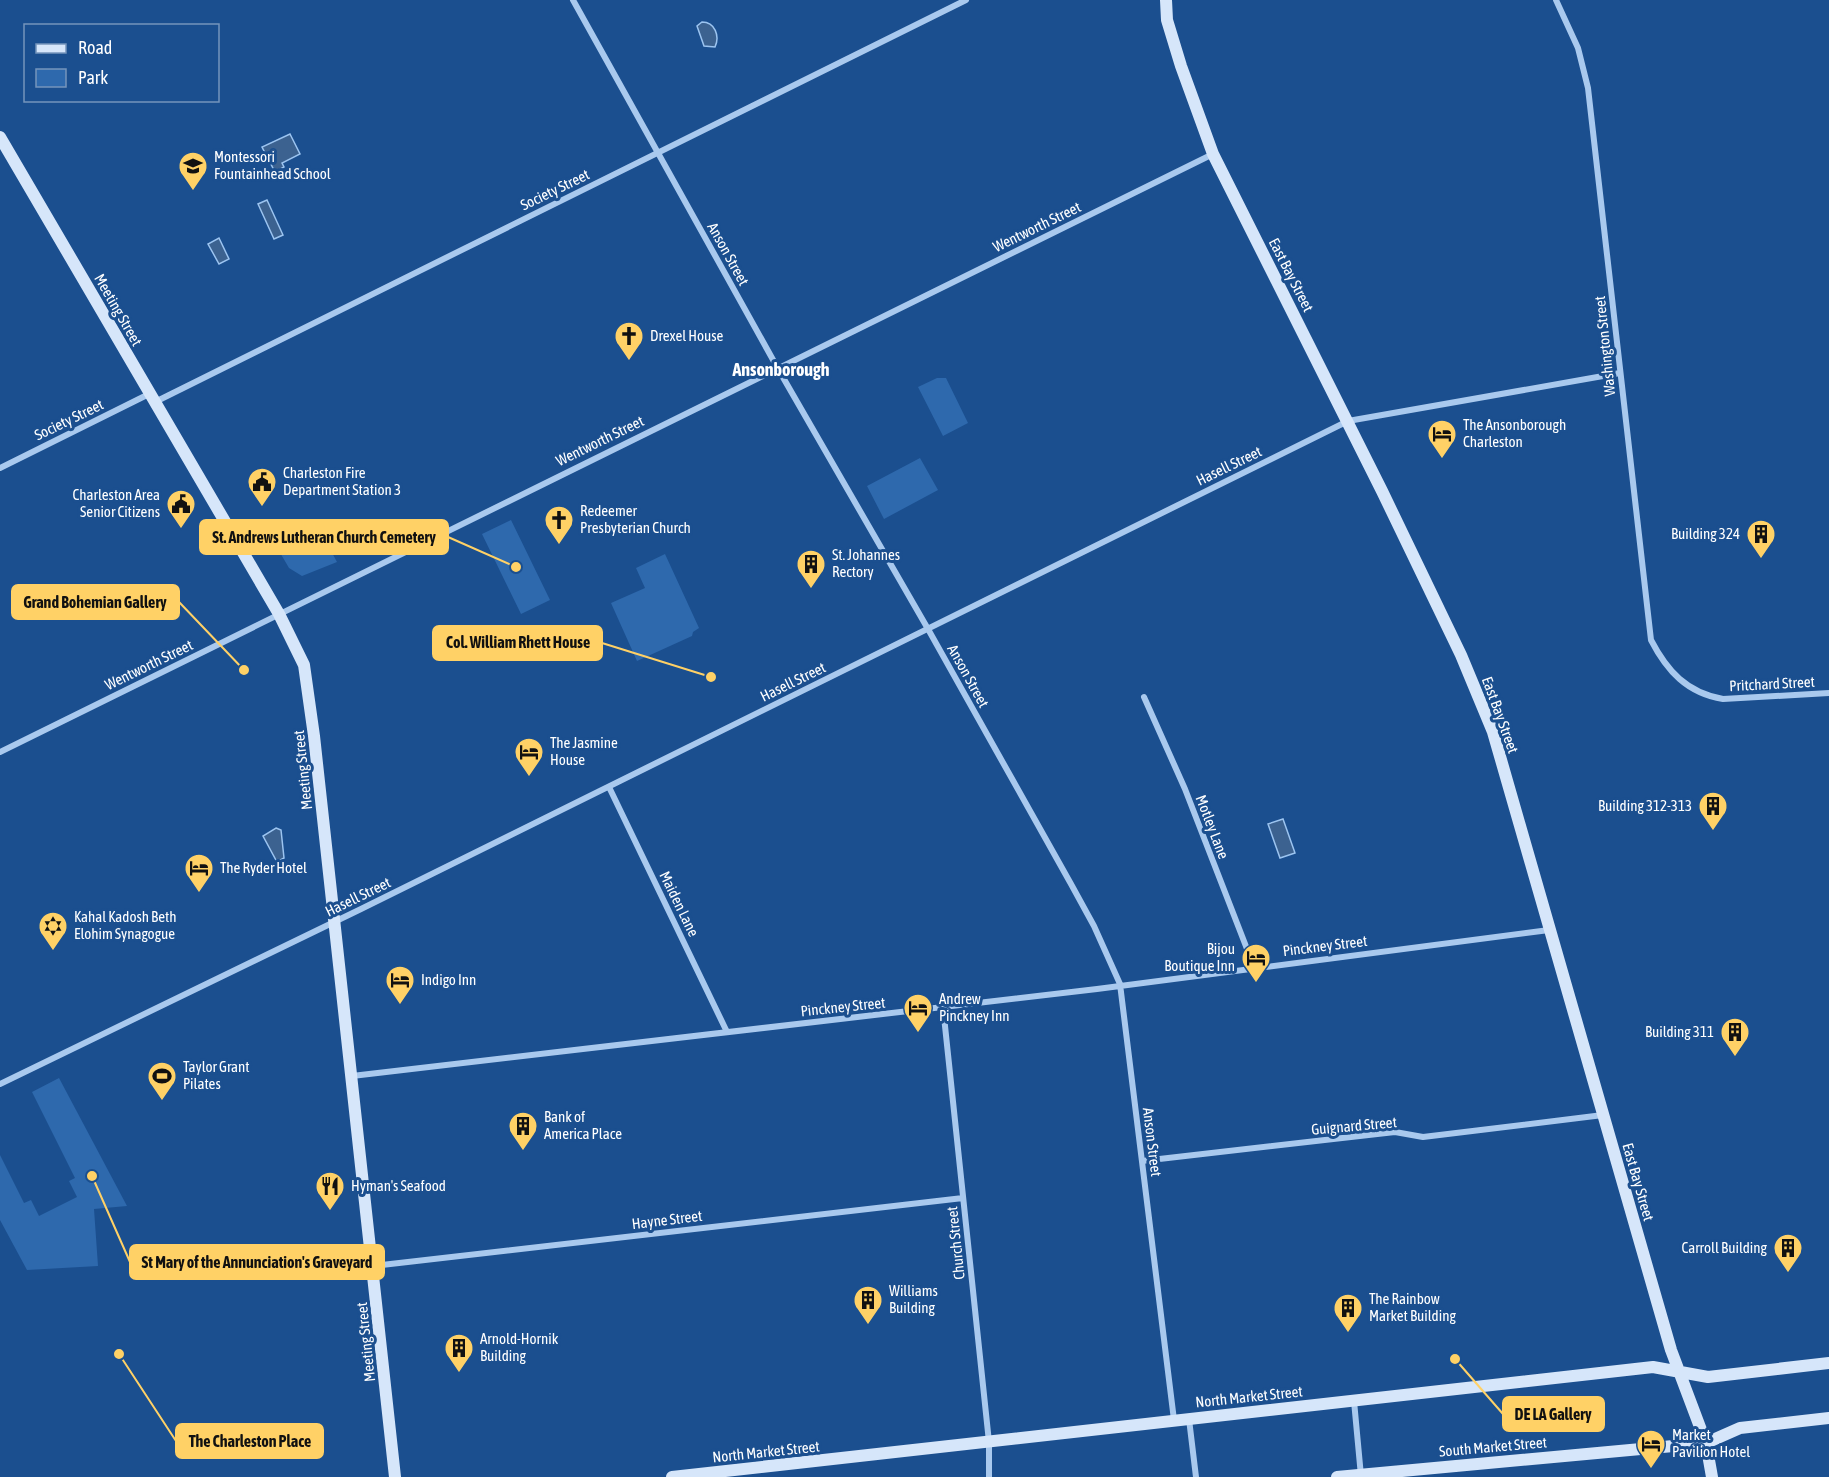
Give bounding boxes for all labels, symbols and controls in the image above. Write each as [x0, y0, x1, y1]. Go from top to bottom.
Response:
legend [24, 24, 219, 102]
text: Road [78, 37, 112, 58]
text: Park [78, 67, 108, 88]
place label: Montessori Fountainhead School [214, 148, 331, 182]
school or university icon: Montessori Fountainhead School [177, 150, 209, 192]
street label: Society Street [518, 166, 592, 214]
street label: Wentworth Street [990, 198, 1083, 255]
street label: Anson Street [704, 219, 753, 288]
street label: East Bay Street [1266, 235, 1317, 314]
street label: Meeting Street [91, 271, 146, 349]
street label: Washington Street [1591, 295, 1618, 397]
church icon: Drexel House [613, 320, 645, 362]
place label: Drexel House [650, 327, 724, 344]
district label: Ansonborough [731, 359, 830, 380]
street label: Society Street [32, 396, 106, 444]
street label: Wentworth Street [553, 412, 646, 469]
place label: The Ansonborough Charleston [1463, 416, 1566, 450]
hotel icon: The Ansonborough Charleston [1426, 418, 1458, 460]
street label: Hasell Street [1193, 442, 1264, 489]
place label: Charleston Fire Department Station 3 [283, 464, 401, 498]
public building icon: Charleston Fire Department Station 3 [246, 466, 278, 508]
place label: Charleston Area Senior Citizens [73, 486, 160, 520]
public building icon: Charleston Area Senior Citizens [165, 488, 197, 530]
place label: Redeemer Presbyterian Church [580, 502, 691, 536]
church icon: Redeemer Presbyterian Church [543, 504, 575, 546]
building icon: Building 324 [1745, 518, 1777, 560]
callout: St. Andrews Lutheran Church Cemetery [200, 520, 448, 554]
place label: Building 324 [1671, 525, 1740, 542]
text: St. Andrews Lutheran Church Cemetery [212, 528, 436, 546]
place label: St. Johannes Rectory [832, 546, 900, 580]
building icon: St. Johannes Rectory [795, 548, 827, 590]
callout: Grand Bohemian Gallery [12, 585, 179, 619]
text: Grand Bohemian Gallery [23, 593, 167, 611]
callout: Col. William Rhett House [433, 626, 602, 660]
text: Col. William Rhett House [446, 633, 590, 651]
street label: Wentworth Street [102, 636, 195, 693]
street label: Anson Street [944, 641, 993, 710]
street label: Hasell Street [757, 658, 828, 705]
street label: Pritchard Street [1729, 673, 1815, 694]
street label: East Bay Street [1479, 674, 1522, 755]
street label: Meeting Street [290, 729, 315, 811]
place label: The Jasmine House [550, 734, 618, 768]
hotel icon: The Jasmine House [513, 736, 545, 778]
building icon: Building 312-313 [1697, 790, 1729, 832]
street label: Motley Lane [1193, 792, 1232, 861]
place label: Building 312-313 [1598, 797, 1692, 814]
hotel icon: The Ryder Hotel [183, 852, 215, 894]
place label: The Ryder Hotel [220, 859, 307, 876]
street label: Maiden Lane [656, 868, 703, 939]
street label: Hasell Street [322, 873, 393, 920]
place label: Kahal Kadosh Beth Elohim Synagogue [74, 908, 177, 942]
synagogue icon: Kahal Kadosh Beth Elohim Synagogue [37, 910, 69, 952]
street label: Pinckney Street [1282, 932, 1368, 959]
place label: Bijou Boutique Inn [1164, 940, 1235, 974]
hotel icon: Bijou Boutique Inn [1240, 942, 1272, 984]
hotel icon: Indigo Inn [384, 964, 416, 1006]
place label: Indigo Inn [421, 971, 476, 988]
place label: Andrew Pinckney Inn [939, 990, 1009, 1024]
hotel icon: Andrew Pinckney Inn [902, 992, 934, 1034]
street label: Pinckney Street [800, 994, 886, 1019]
building icon: Building 311 [1719, 1016, 1751, 1058]
place label: Building 311 [1645, 1023, 1714, 1040]
place label: Taylor Grant Pilates [183, 1058, 250, 1092]
sports icon: Taylor Grant Pilates [146, 1060, 178, 1102]
street label: Anson Street [1140, 1107, 1165, 1177]
place label: Bank of America Place [544, 1108, 622, 1142]
building icon: Bank of America Place [507, 1110, 539, 1152]
street label: Guignard Street [1310, 1113, 1397, 1138]
street label: East Bay Street [1619, 1141, 1658, 1223]
restaurant icon: Hyman's Seafood [314, 1170, 346, 1212]
place label: Hyman's Seafood [351, 1177, 446, 1194]
street label: Church Street [943, 1206, 968, 1280]
street label: Hayne Street [631, 1207, 703, 1232]
building icon: Carroll Building [1772, 1232, 1804, 1274]
place label: Carroll Building [1681, 1239, 1768, 1256]
callout: St Mary of the Annunciation's Graveyard [130, 1245, 384, 1279]
text: St Mary of the Annunciation's Graveyard [142, 1253, 373, 1271]
place label: Williams Building [889, 1282, 938, 1316]
building icon: Williams Building [852, 1284, 884, 1326]
place label: The Rainbow Market Building [1369, 1290, 1456, 1324]
building icon: The Rainbow Market Building [1332, 1292, 1364, 1334]
street label: Meeting Street [353, 1301, 378, 1383]
place label: Arnold-Hornik Building [480, 1330, 559, 1364]
building icon: Arnold-Hornik Building [443, 1332, 475, 1374]
street label: North Market Street [1195, 1382, 1303, 1411]
callout: DE LA Gallery [1503, 1397, 1604, 1431]
text: DE LA Gallery [1514, 1405, 1592, 1423]
callout: The Charleston Place [176, 1424, 323, 1458]
place label: Market Pavilion Hotel [1672, 1426, 1750, 1460]
hotel icon: Market Pavilion Hotel [1635, 1428, 1667, 1470]
text: The Charleston Place [189, 1432, 311, 1450]
street label: South Market Street [1438, 1433, 1548, 1460]
street label: North Market Street [712, 1437, 820, 1466]

